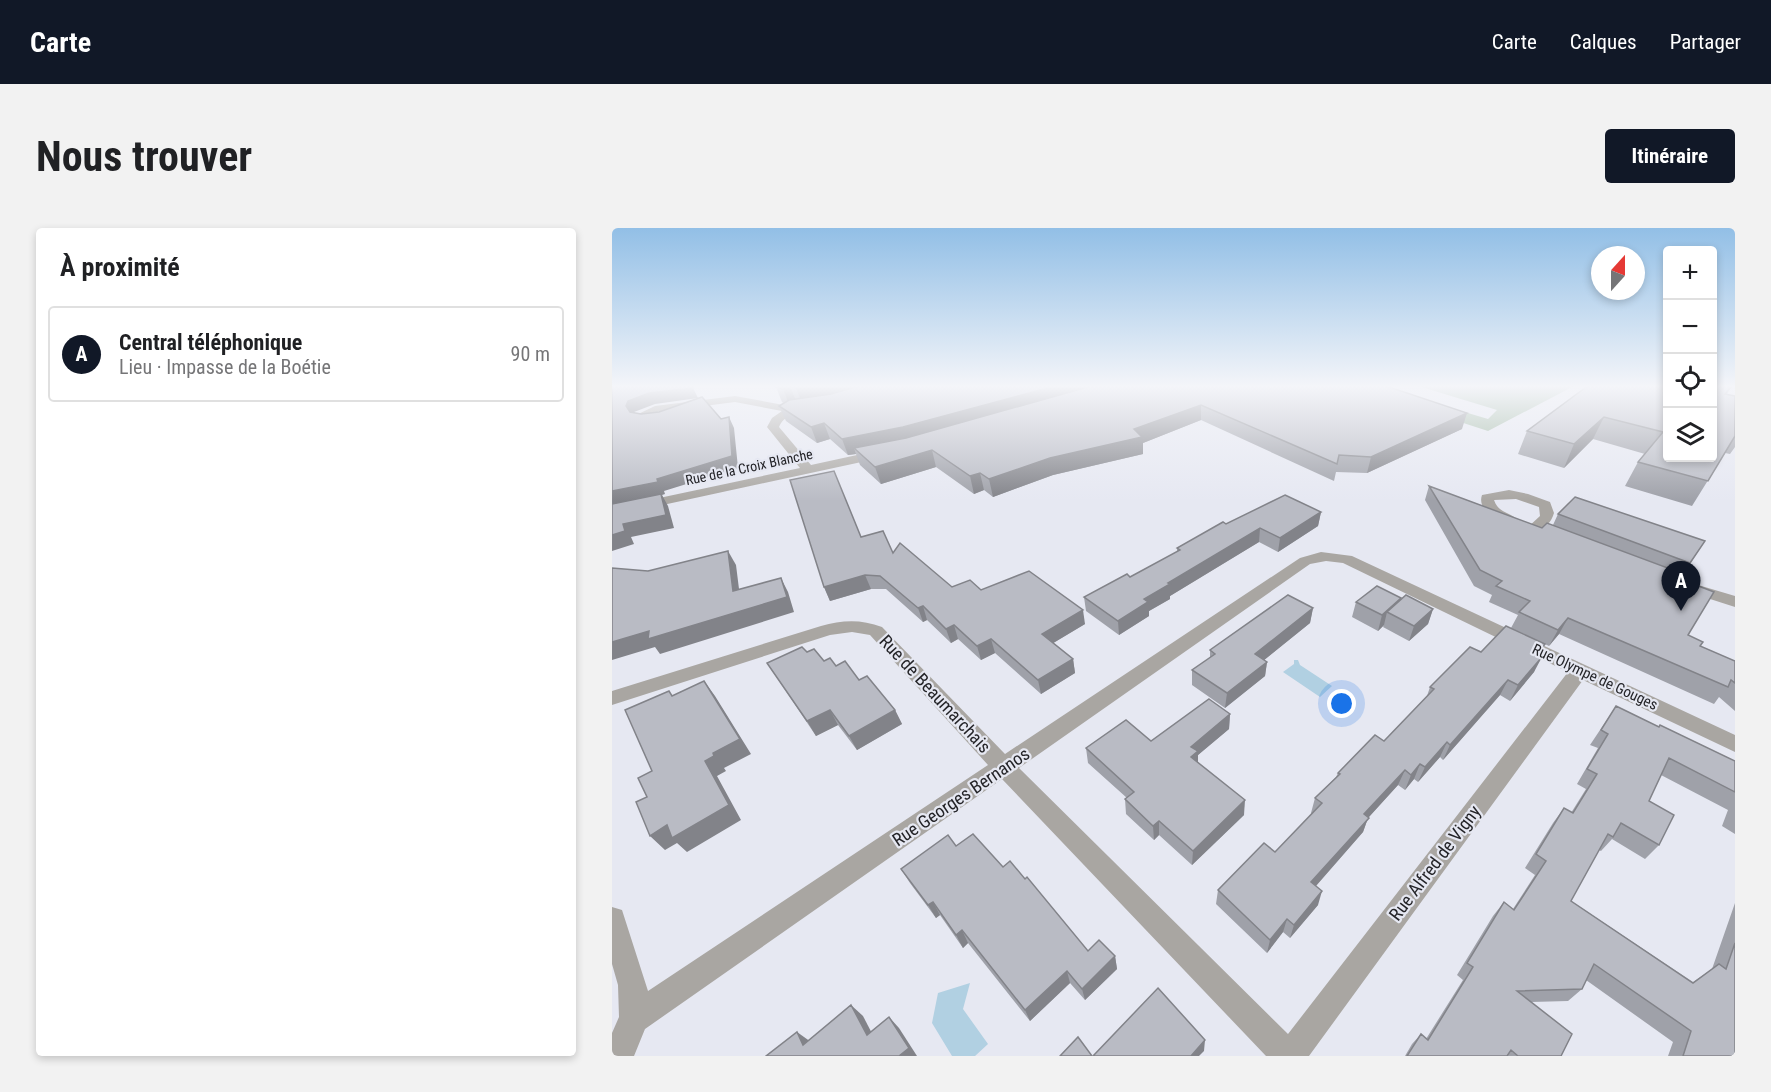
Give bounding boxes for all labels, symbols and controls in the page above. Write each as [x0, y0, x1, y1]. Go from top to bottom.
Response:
text: Carte [30, 26, 91, 59]
text: Carte [1492, 30, 1537, 54]
text: Calques [1570, 30, 1637, 54]
text: Partager [1670, 30, 1741, 54]
button: Itinéraire [1605, 129, 1735, 183]
text: Nous trouver [36, 132, 252, 181]
north arrow [1591, 246, 1645, 300]
map controls [1663, 246, 1717, 462]
button: + [1663, 246, 1717, 300]
text: À proximité [60, 252, 180, 282]
button: − [1663, 300, 1717, 354]
text: Central téléphonique [119, 330, 302, 355]
text: A [76, 342, 87, 366]
text: 90 m [511, 342, 550, 366]
button: locate [1663, 354, 1717, 408]
text: Lieu · Impasse de la Boétie [119, 355, 331, 379]
button: layers [1663, 408, 1717, 462]
street label: Rue de la Croix Blanche [684, 446, 814, 488]
pin: A [1662, 562, 1700, 611]
street label: Rue de Beaumarchais [875, 630, 995, 757]
street label: Rue Olympe de Gouges [1529, 640, 1661, 714]
your location [1327, 689, 1356, 718]
street label: Rue Georges Bernanos [888, 743, 1033, 850]
street label: Rue Alfred de Vigny [1384, 801, 1485, 924]

